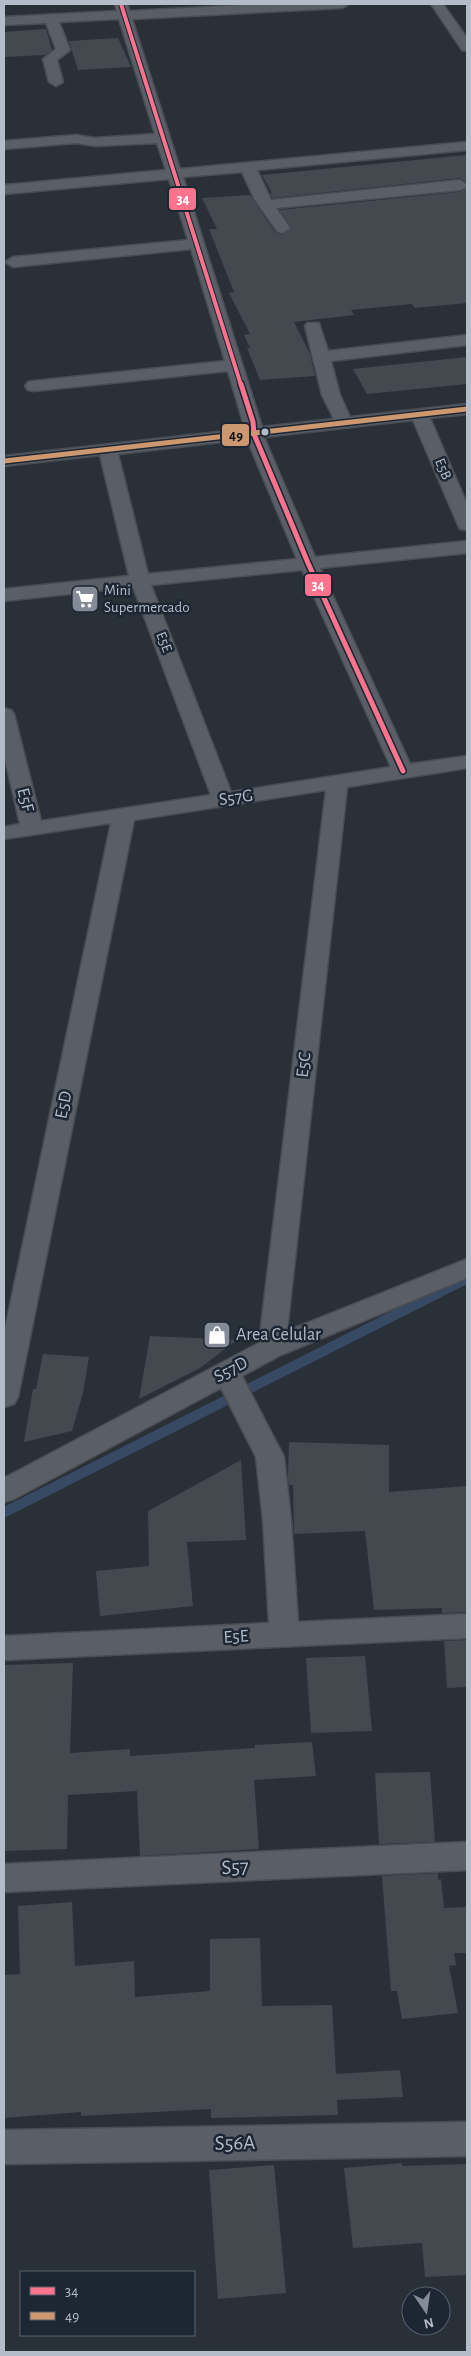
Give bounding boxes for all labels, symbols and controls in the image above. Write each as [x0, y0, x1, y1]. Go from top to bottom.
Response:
line badge: 34 [168, 187, 197, 211]
text: 34 [176, 193, 190, 207]
line badge: 49 [221, 423, 250, 447]
unlabelled marker [260, 427, 270, 437]
text: 49 [229, 429, 243, 443]
street label: E5B [432, 456, 454, 482]
line badge: 34 [304, 573, 332, 597]
text: 34 [311, 579, 325, 593]
place label: Mini Supermercado [104, 583, 190, 615]
supermarket icon: Mini Supermercado [70, 584, 100, 614]
street label: E5E [153, 630, 175, 654]
street label: E5F [13, 786, 37, 814]
street label: S57G [218, 787, 254, 809]
street label: E5C [294, 1051, 314, 1079]
street label: E5D [52, 1090, 76, 1120]
shop icon: Area Celular [202, 1320, 232, 1350]
place label: Area Celular [236, 1326, 321, 1344]
street label: S57D [211, 1354, 251, 1386]
street label: E5E [223, 1627, 249, 1647]
street label: S57 [221, 1856, 249, 1878]
street label: S56A [214, 2132, 256, 2154]
legend [20, 2271, 195, 2336]
text: 34 [65, 2284, 78, 2299]
north arrow [401, 2286, 451, 2336]
text: 49 [65, 2309, 79, 2324]
text: N [422, 2315, 435, 2331]

